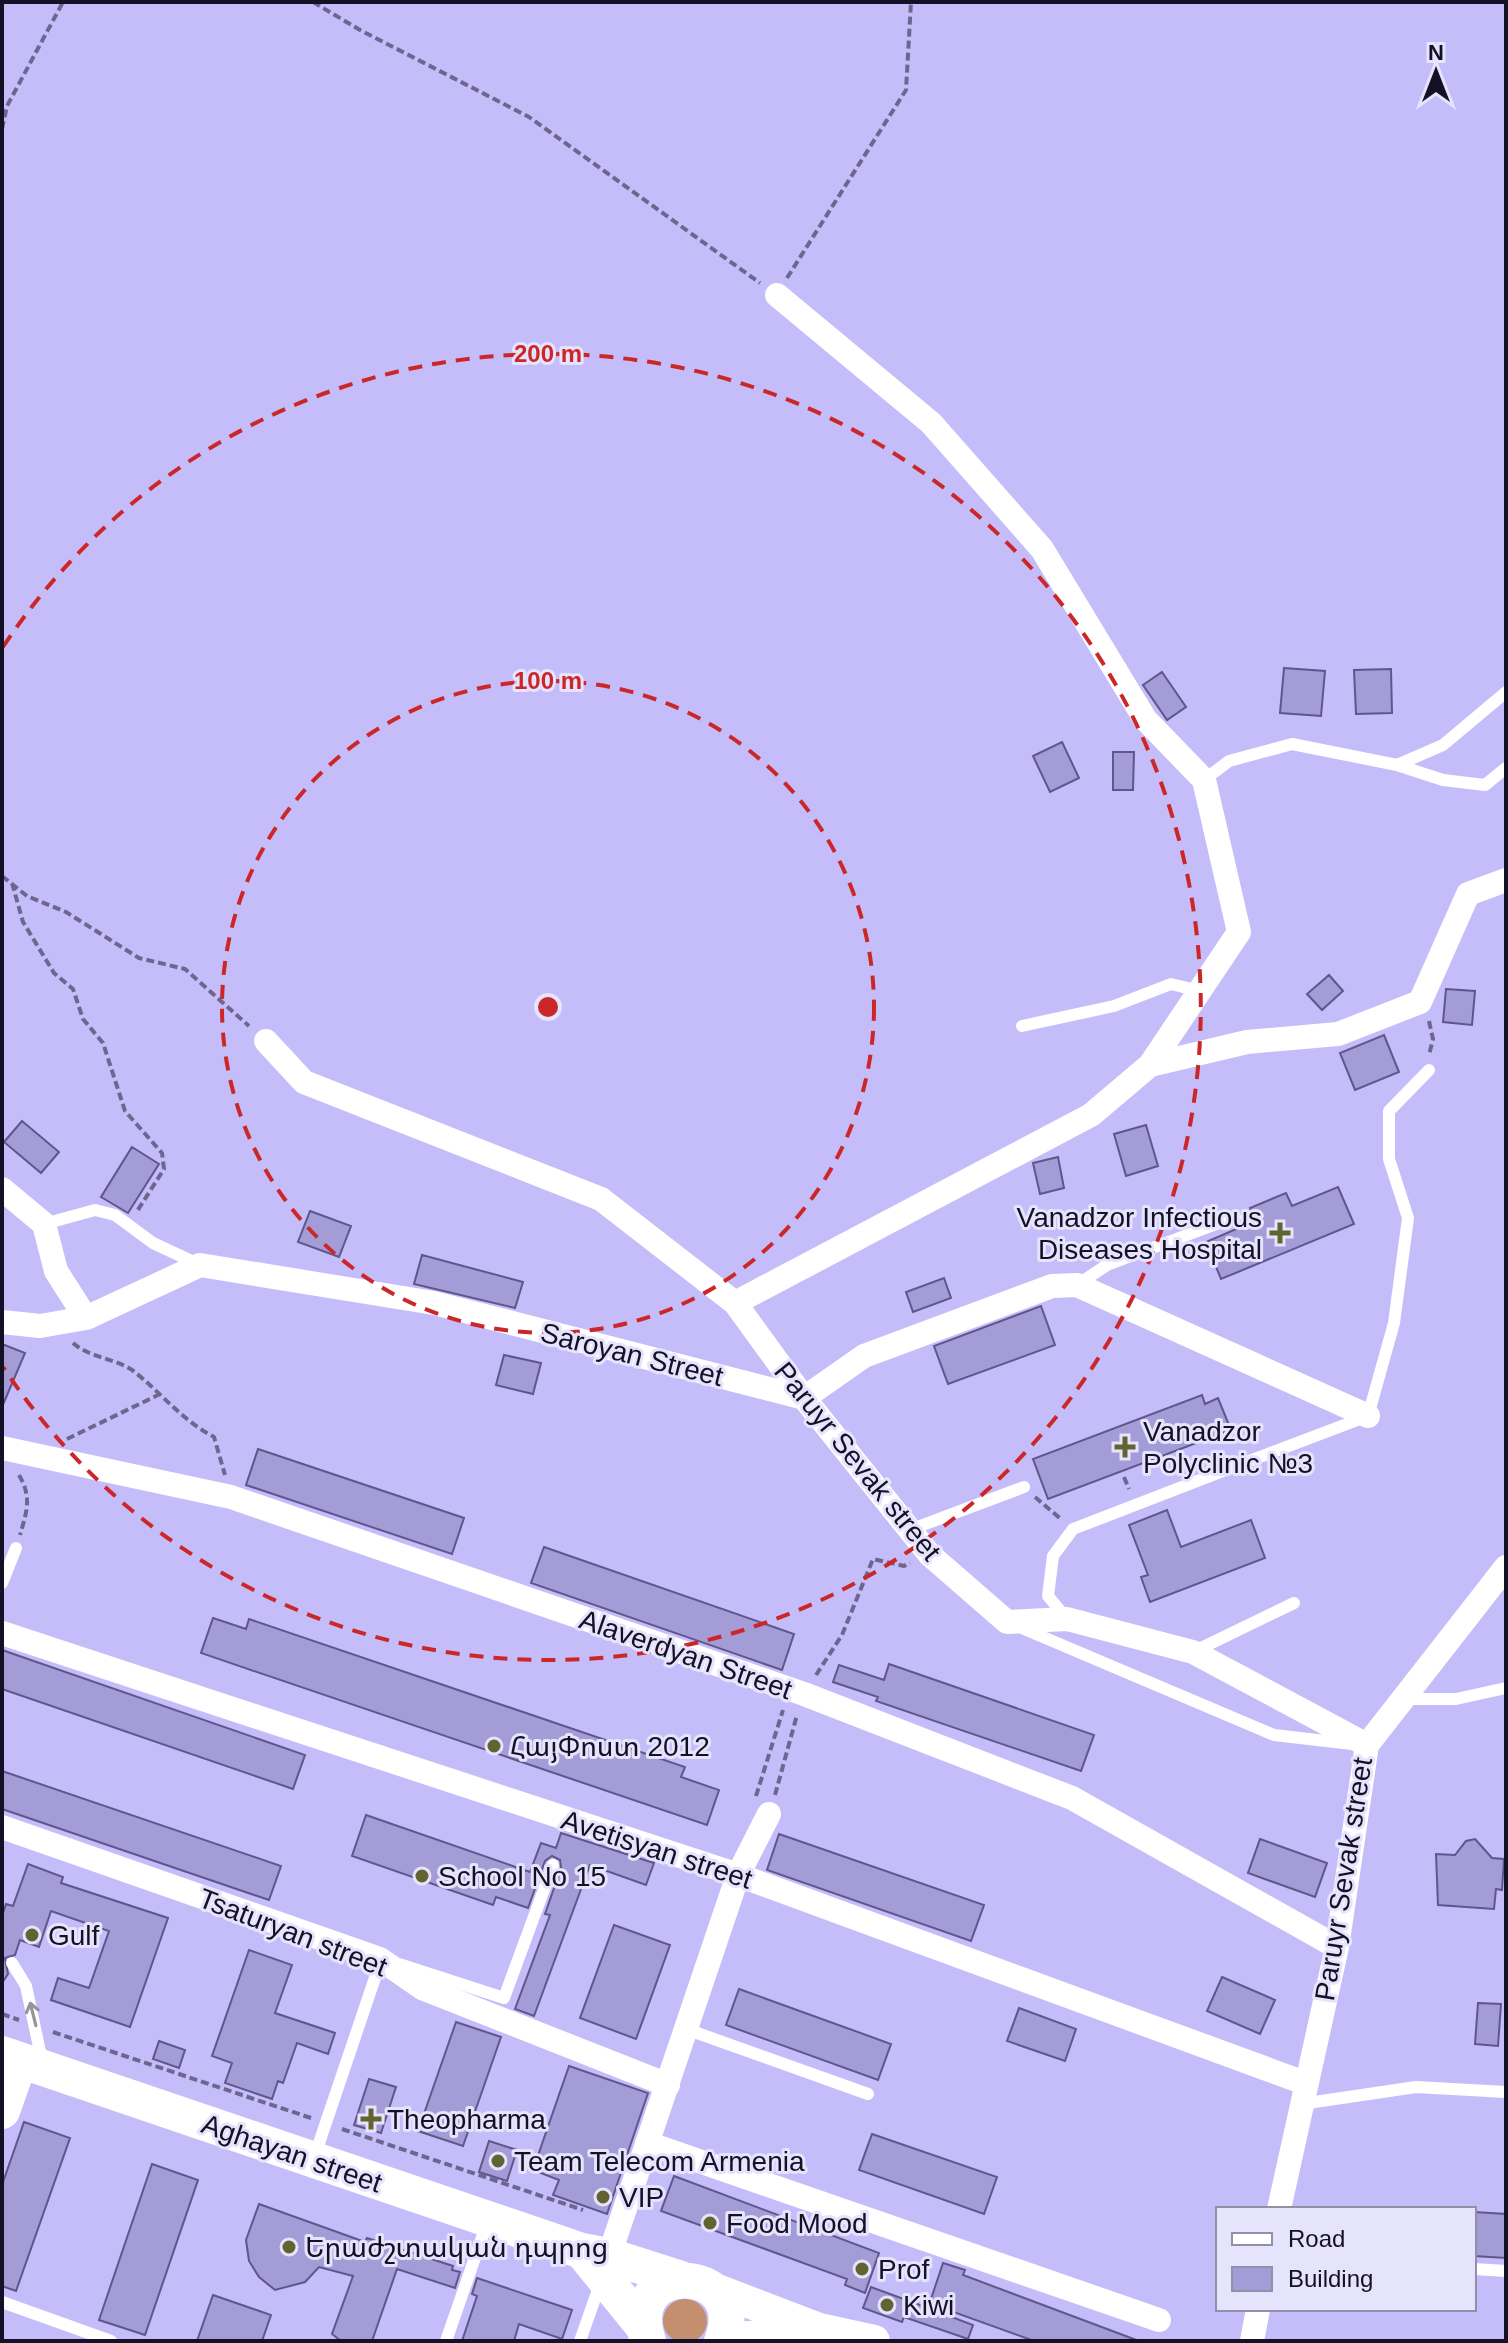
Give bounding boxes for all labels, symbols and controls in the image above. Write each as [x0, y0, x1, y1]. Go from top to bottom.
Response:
north arrow [1396, 32, 1476, 112]
text: N [1428, 40, 1444, 65]
text: 200 m [514, 340, 582, 367]
text: 100 m [514, 667, 582, 694]
centre of rings [534, 993, 562, 1021]
place label: Vanadzor Infectious Diseases Hospital [1017, 1202, 1262, 1265]
marker: Vanadzor Infectious Diseases Hospital [1269, 1222, 1291, 1244]
street label: Saroyan Street [538, 1317, 726, 1392]
street label: Paruyr Sevak street [768, 1356, 947, 1567]
place label: Vanadzor Polyclinic №3 [1143, 1416, 1313, 1479]
marker: Vanadzor Polyclinic №3 [1114, 1436, 1136, 1458]
street label: Alaverdyan Street [576, 1604, 796, 1705]
place label: ՀայՓոստ 2012 [510, 1731, 710, 1763]
marker: ՀայՓոստ 2012 [485, 1737, 503, 1755]
street label: Paruyr Sevak street [1309, 1755, 1378, 2003]
street label: Avetisyan street [558, 1804, 756, 1895]
place label: School No 15 [438, 1861, 606, 1892]
marker: School No 15 [413, 1867, 431, 1885]
street label: Tsaturyan street [194, 1882, 392, 1983]
place label: Gulf [48, 1920, 100, 1951]
marker: Gulf [23, 1926, 41, 1944]
one-way arrow [25, 2001, 40, 2027]
place label: Theopharma [387, 2104, 546, 2135]
street label: Aghayan street [198, 2108, 386, 2199]
marker: Theopharma [362, 2110, 380, 2128]
place label: Team Telecom Armenia [514, 2146, 805, 2177]
marker: Team Telecom Armenia [489, 2152, 507, 2170]
place label: VIP [619, 2182, 664, 2213]
marker: VIP [594, 2188, 612, 2206]
legend [1216, 2207, 1476, 2311]
place label: Food Mood [726, 2208, 868, 2239]
marker: Food Mood [701, 2214, 719, 2232]
text: Road [1288, 2225, 1345, 2252]
place label: Երաժշտական դպրոց [305, 2232, 608, 2264]
marker: Երաժշտական դպրոց [280, 2238, 298, 2256]
place label: Prof [878, 2254, 930, 2285]
marker: Prof [853, 2260, 871, 2278]
text: Building [1288, 2265, 1373, 2292]
place label: Kiwi [903, 2290, 954, 2321]
marker: Kiwi [878, 2296, 896, 2314]

